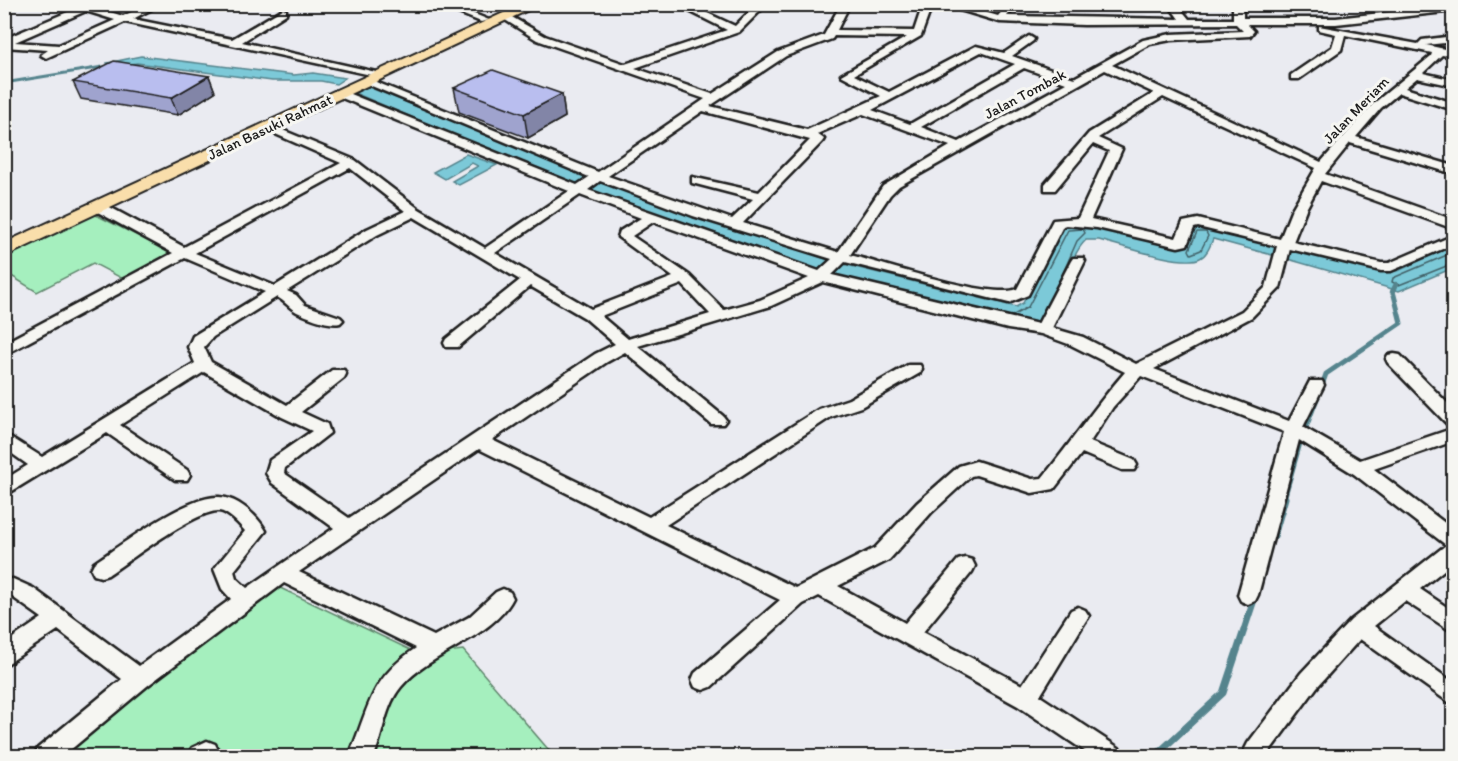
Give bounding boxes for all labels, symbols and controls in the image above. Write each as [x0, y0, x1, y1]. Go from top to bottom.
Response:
street label: Jalan Tombak [981, 65, 1069, 123]
street label: Jalan Meriam [1319, 72, 1393, 148]
street label: Jalan Basuki Rahmat [205, 90, 336, 164]

